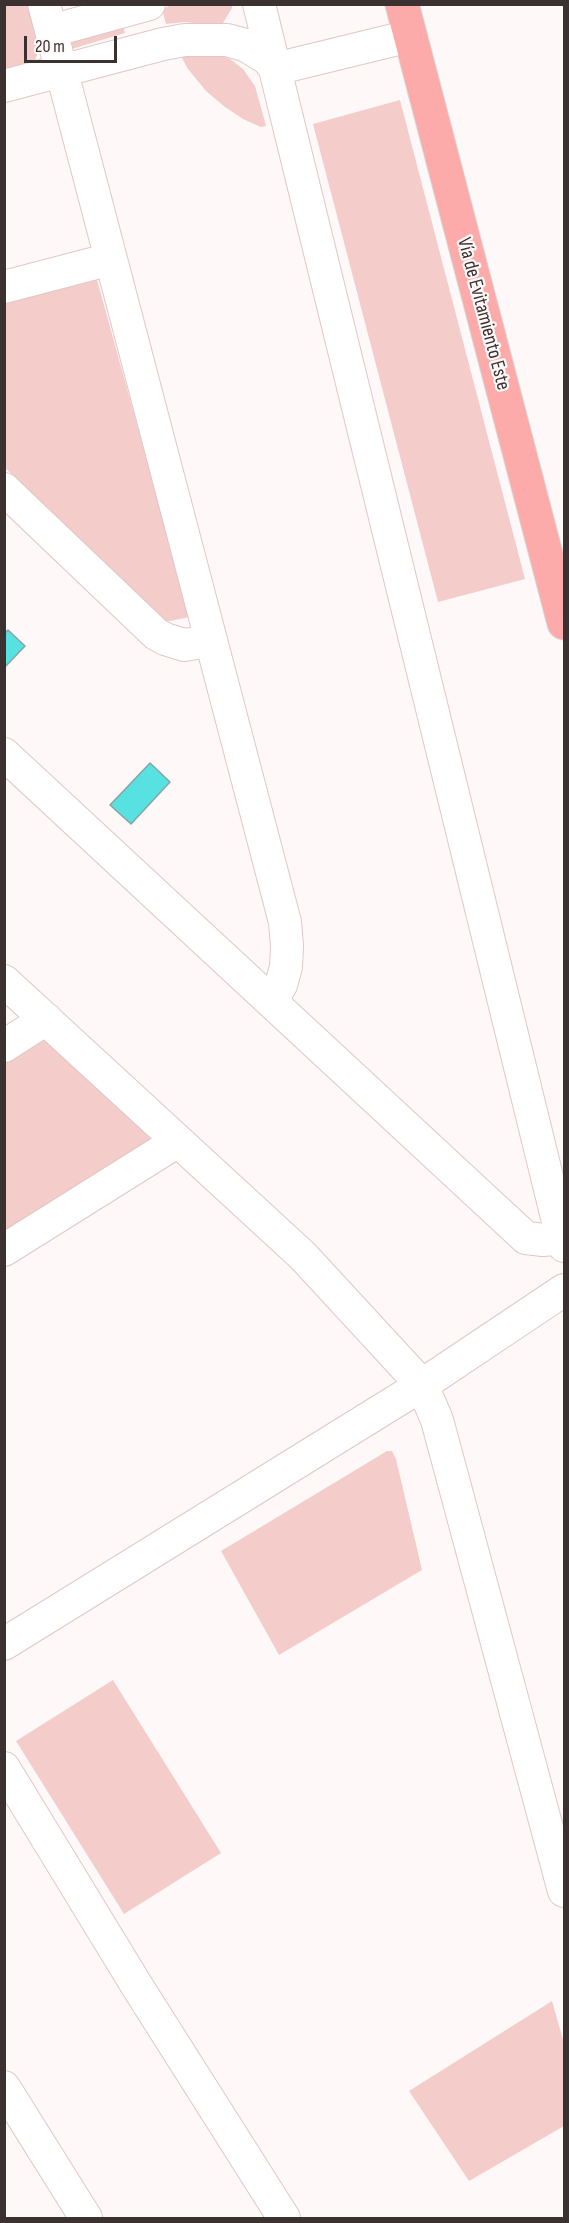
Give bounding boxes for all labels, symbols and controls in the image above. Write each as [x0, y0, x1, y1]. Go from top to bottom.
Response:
scale bar [27, 24, 120, 62]
text: 20 m [35, 36, 65, 57]
street label: Vía de Evitamiento Este [451, 235, 515, 393]

